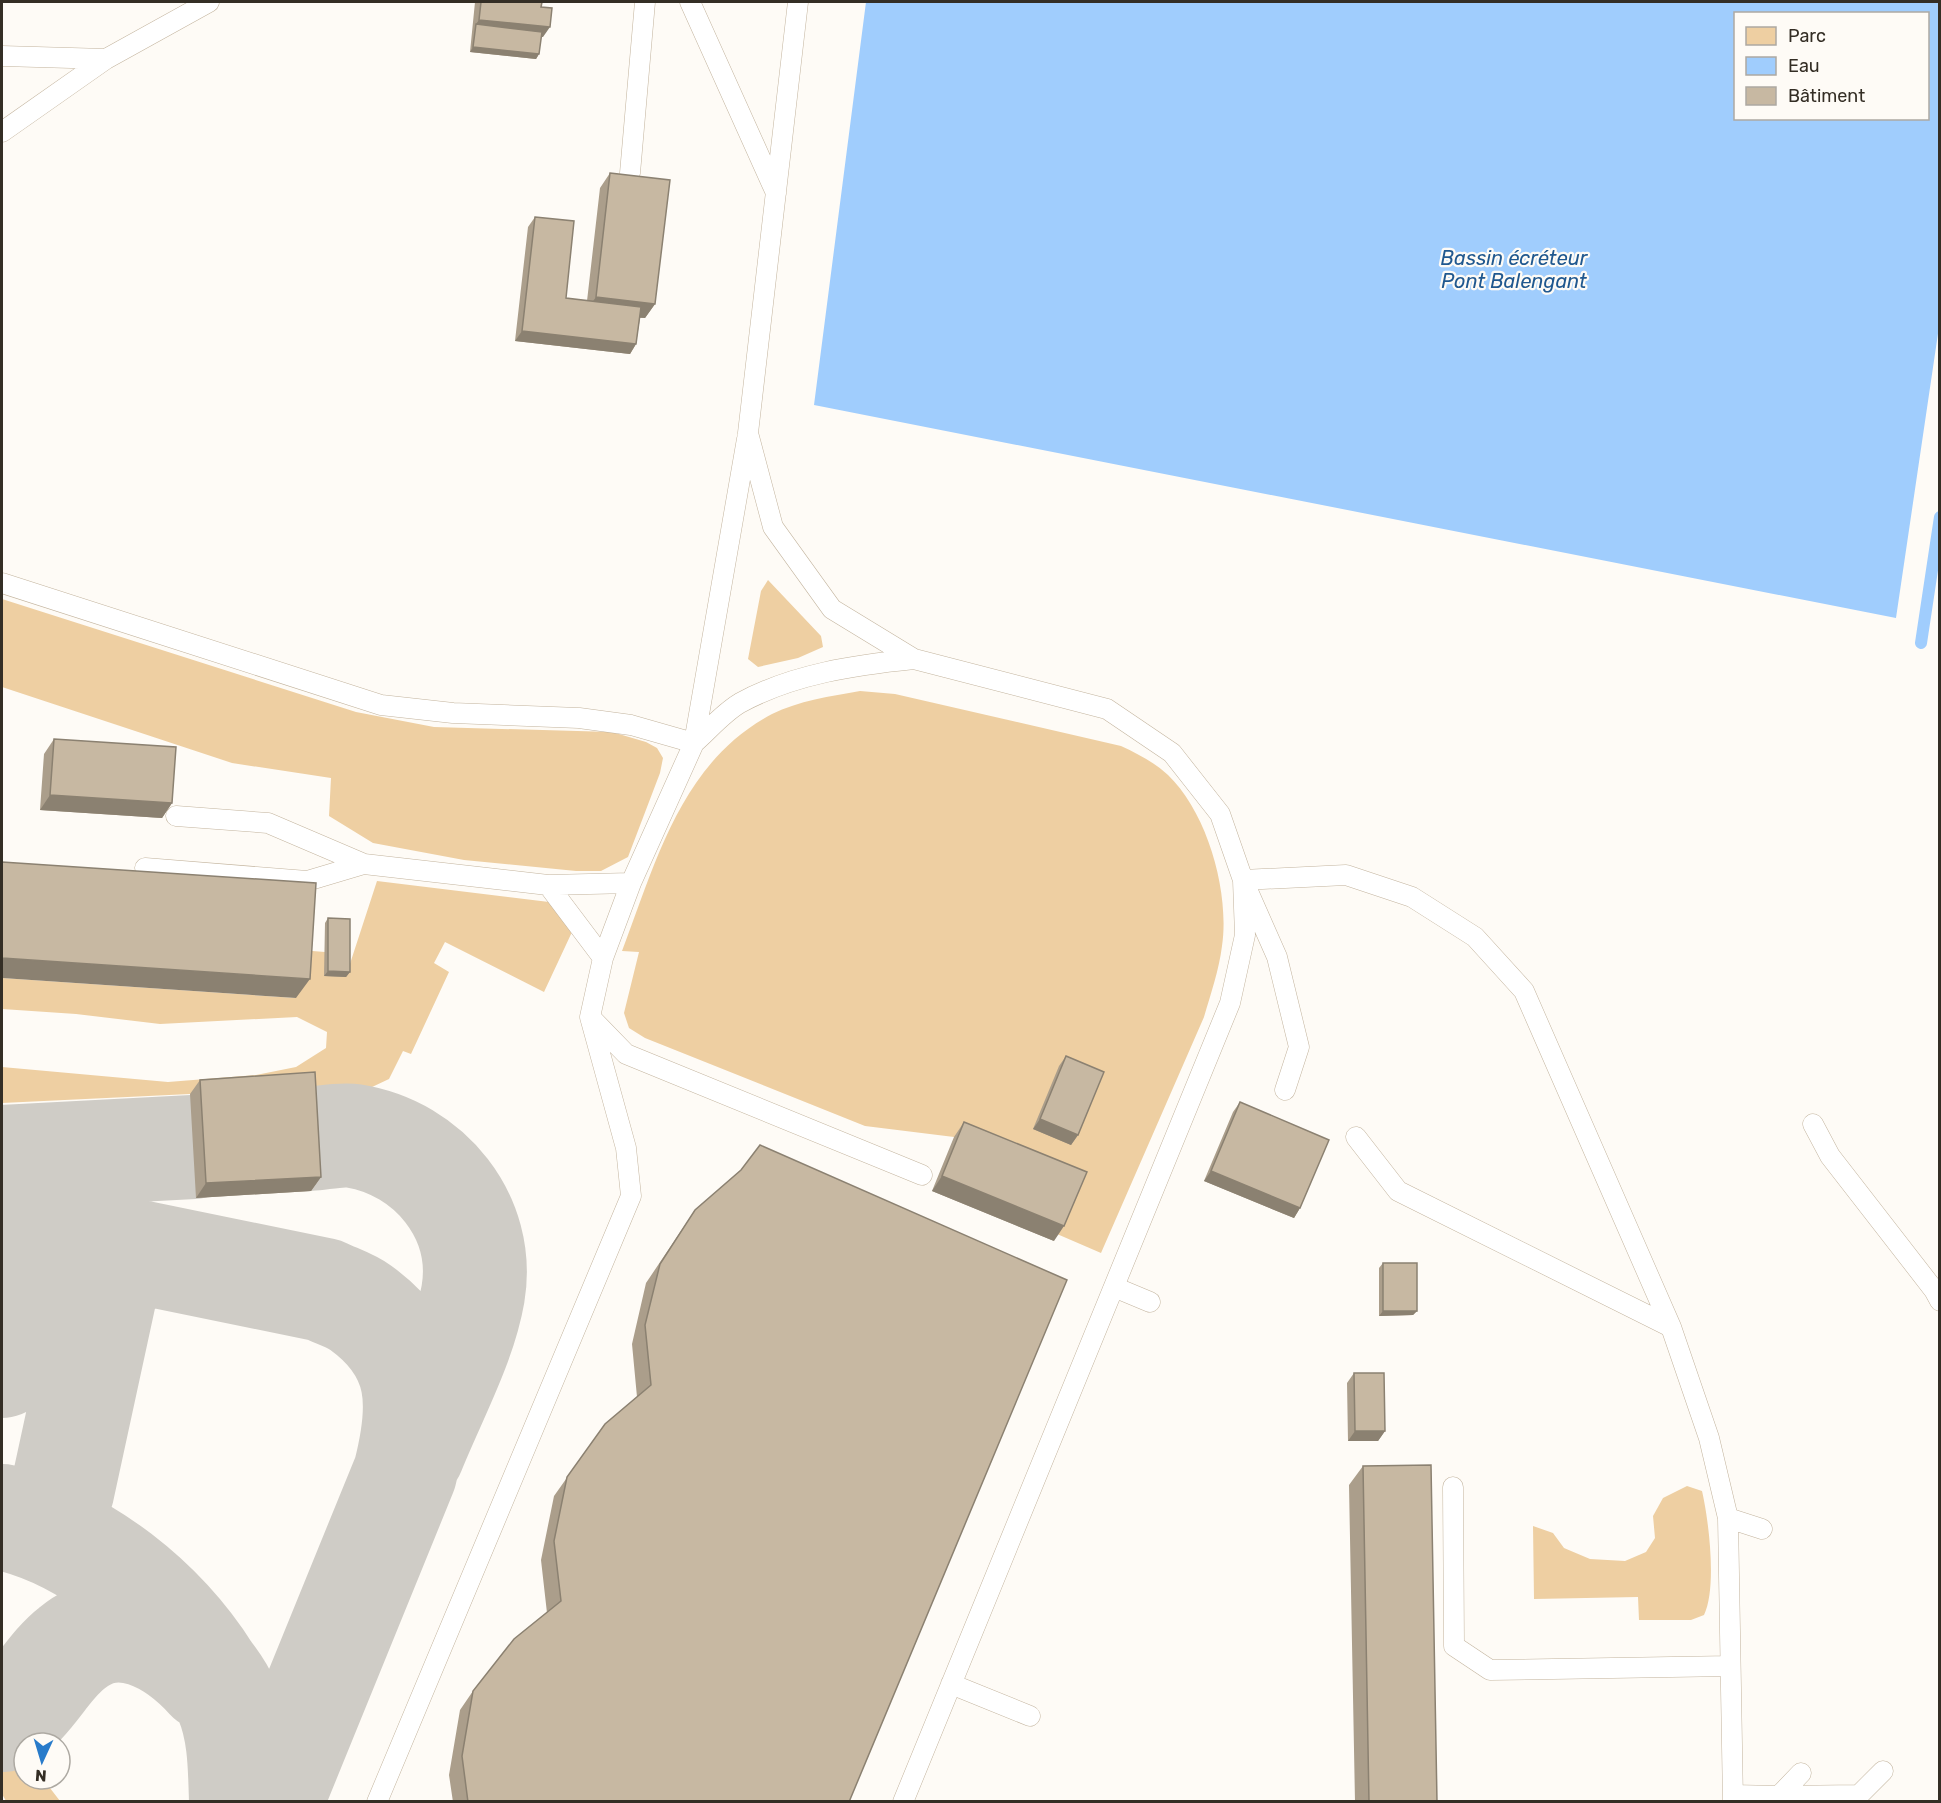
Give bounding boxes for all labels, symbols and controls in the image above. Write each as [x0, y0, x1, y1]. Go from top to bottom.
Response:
legend [1734, 12, 1929, 120]
text: Parc [1788, 25, 1826, 47]
text: Eau [1788, 55, 1820, 77]
text: Bâtiment [1788, 85, 1865, 107]
water label: Bassin écréteur Pont Balengant [1441, 246, 1589, 293]
north arrow [12, 1731, 72, 1791]
text: N [35, 1766, 47, 1785]

